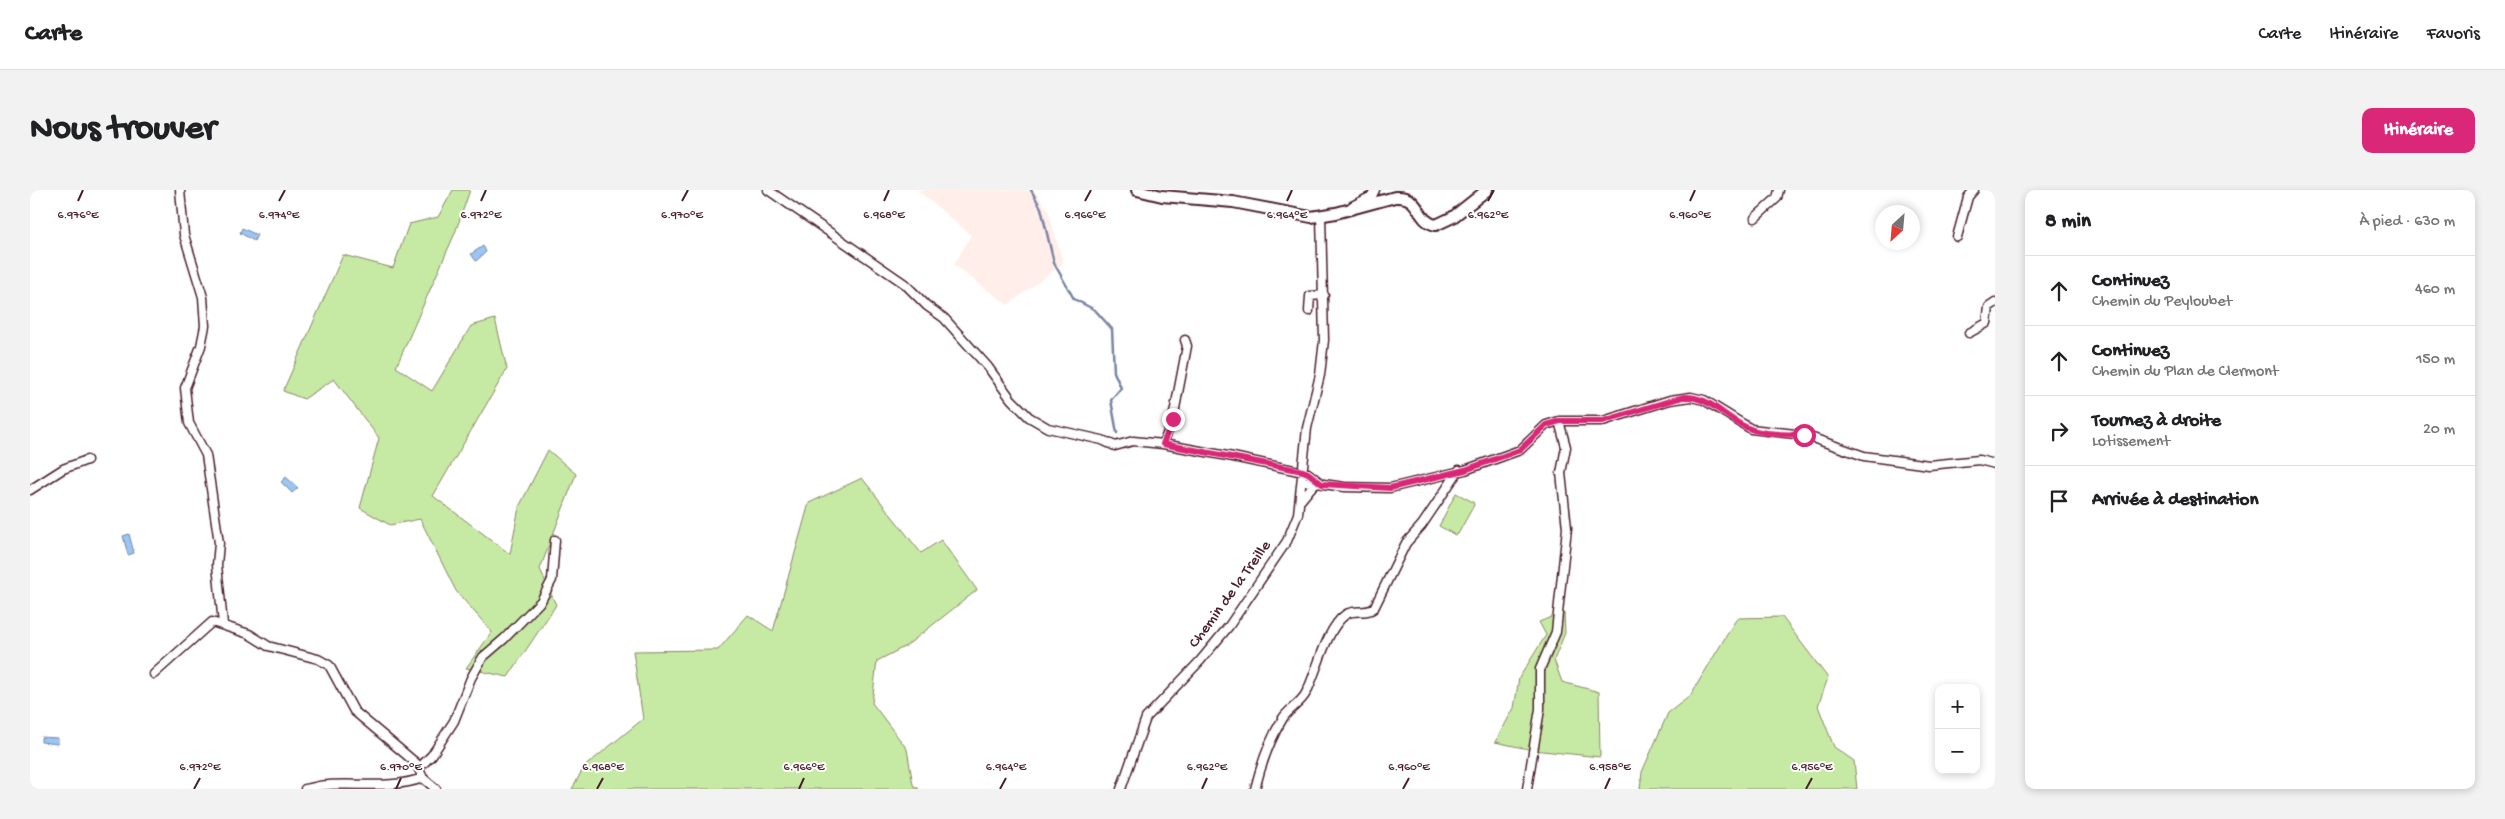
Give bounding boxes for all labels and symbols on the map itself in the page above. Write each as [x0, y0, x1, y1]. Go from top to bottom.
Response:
north arrow [1875, 205, 1920, 250]
text: 6.976°E [57, 209, 99, 223]
text: 6.974°E [259, 209, 300, 223]
text: 6.972°E [461, 209, 502, 223]
text: 6.970°E [661, 209, 703, 223]
text: 6.968°E [863, 209, 905, 223]
text: 6.966°E [1065, 209, 1106, 223]
text: 6.964°E [1267, 209, 1308, 223]
text: 6.962°E [1468, 209, 1509, 223]
text: 6.960°E [1669, 209, 1711, 223]
route end [1162, 408, 1185, 431]
route start [1793, 424, 1816, 447]
street label: Chemin de la Treille [1186, 537, 1277, 652]
text: 6.972°E [180, 761, 221, 775]
text: 6.970°E [380, 761, 422, 775]
text: 6.968°E [582, 761, 624, 775]
text: 6.966°E [784, 761, 825, 775]
text: 6.964°E [986, 761, 1027, 775]
text: 6.962°E [1187, 761, 1228, 775]
text: 6.960°E [1388, 761, 1430, 775]
text: 6.958°E [1589, 761, 1631, 775]
text: 6.956°E [1791, 761, 1833, 775]

